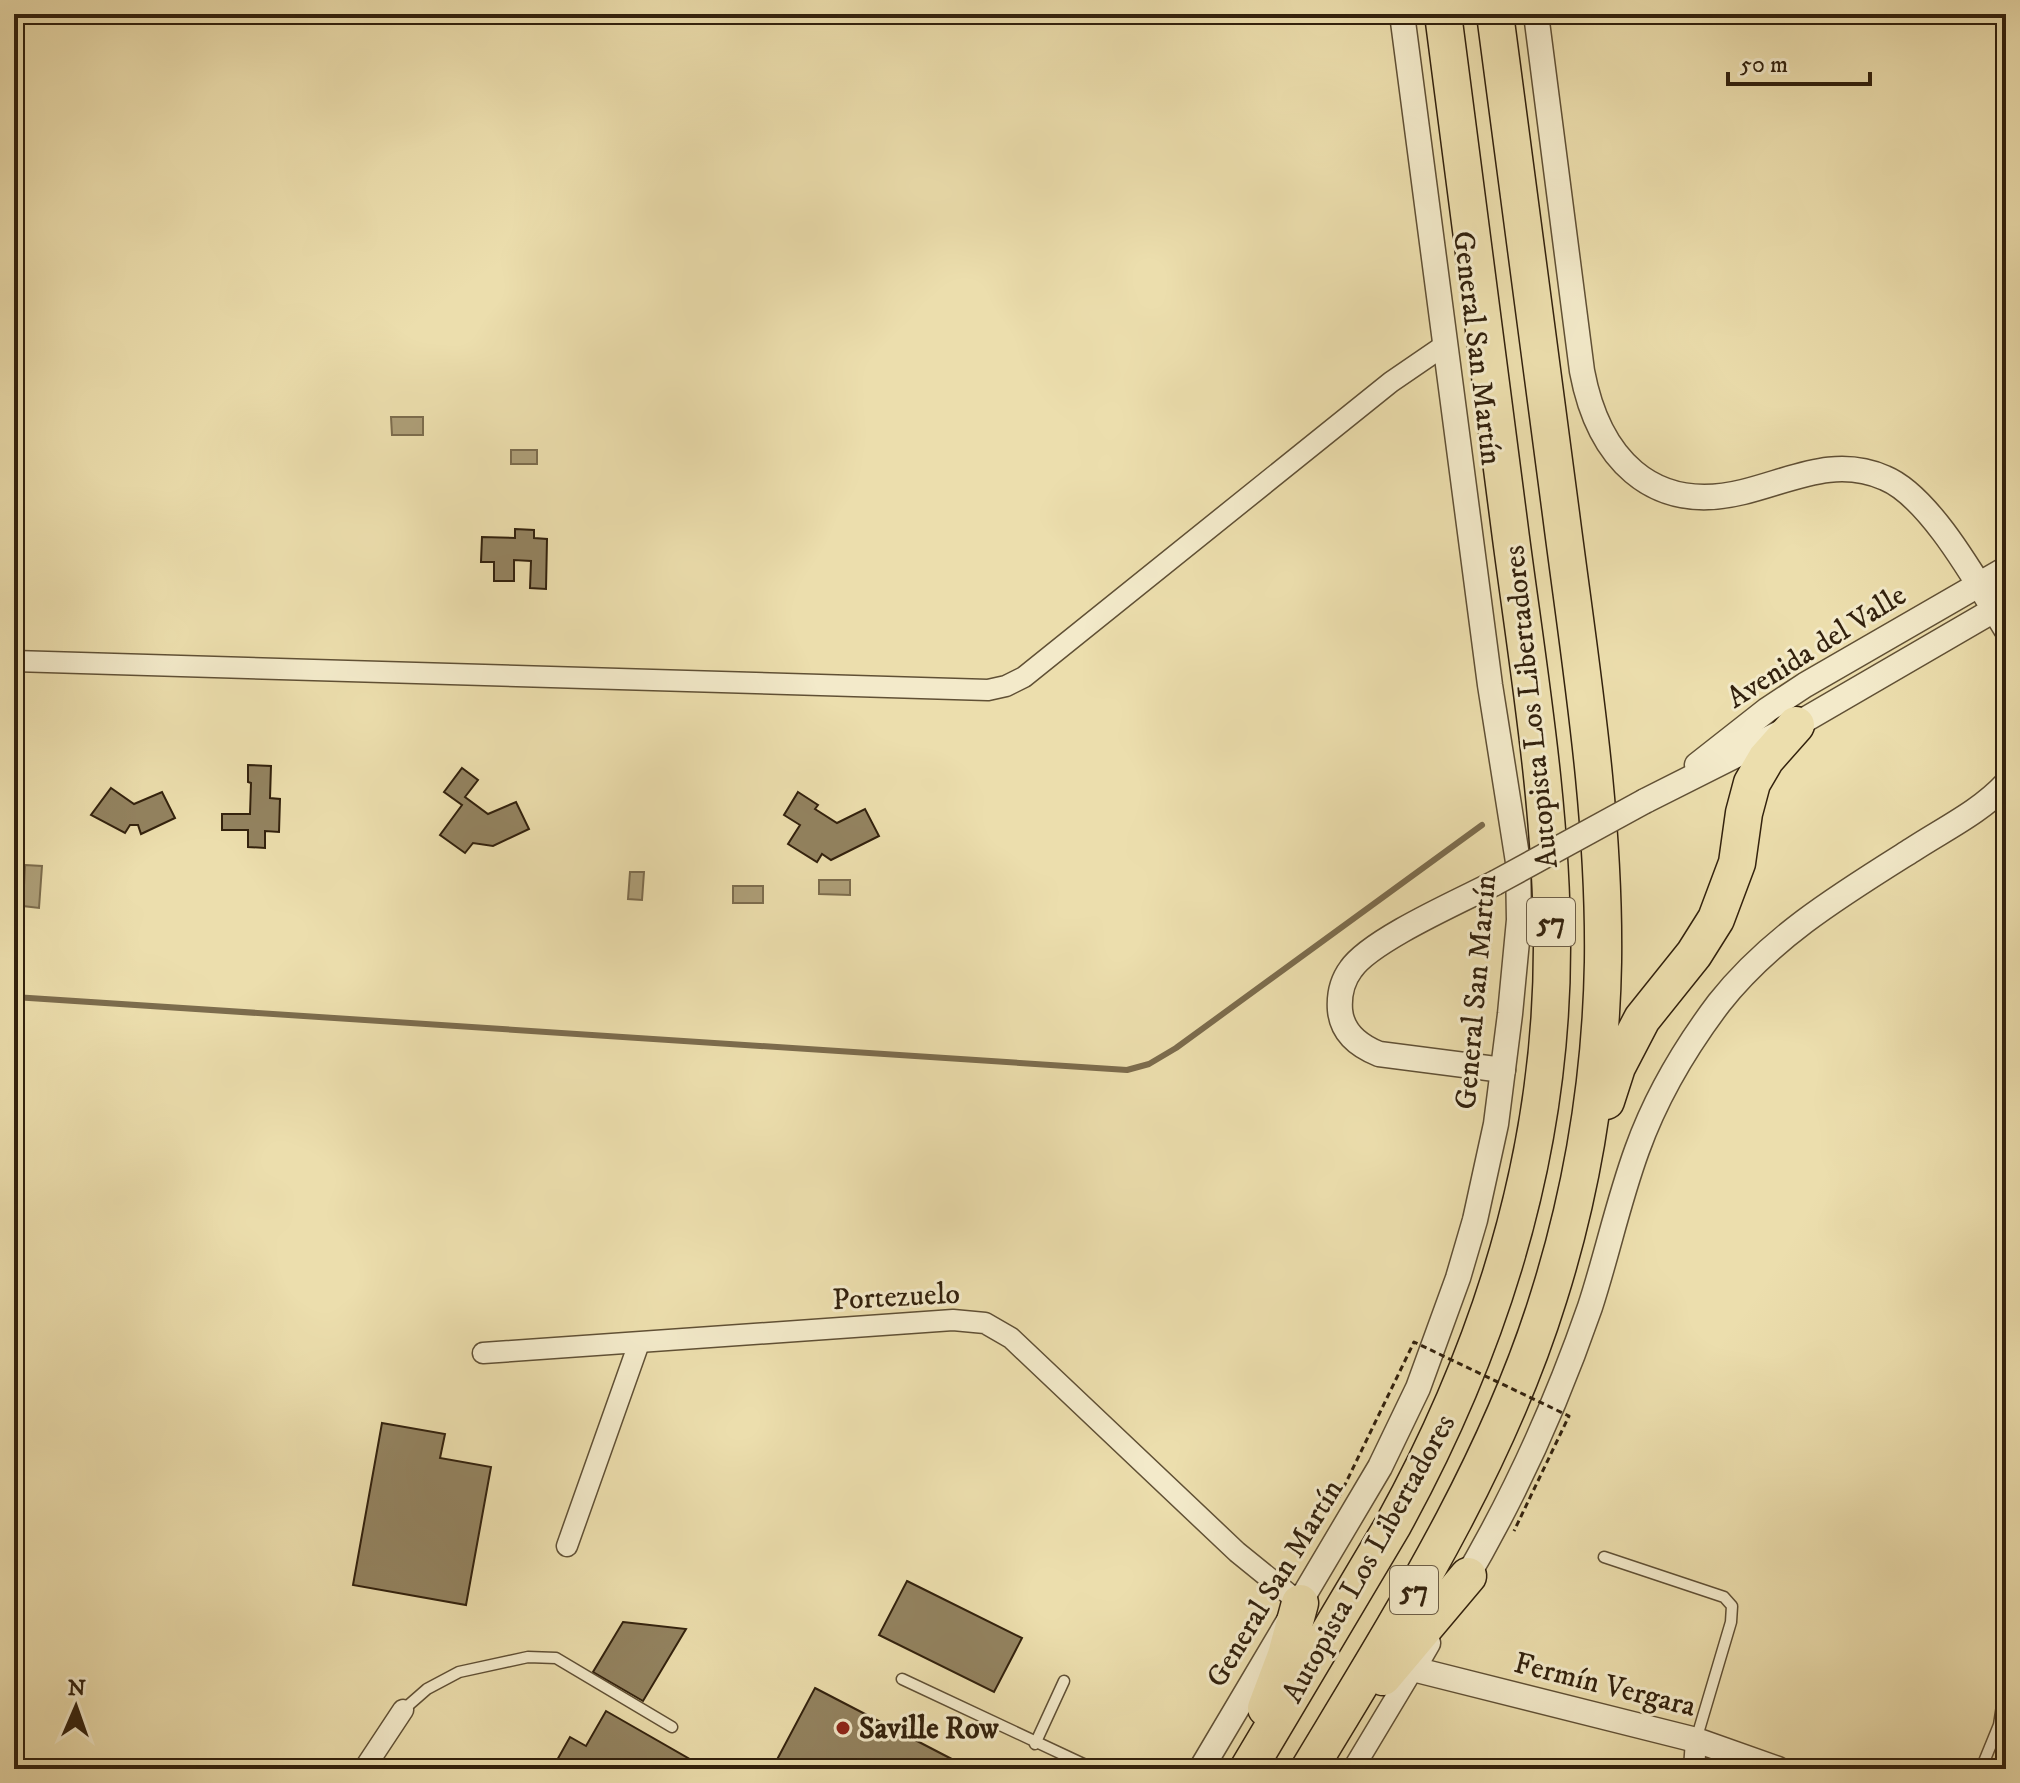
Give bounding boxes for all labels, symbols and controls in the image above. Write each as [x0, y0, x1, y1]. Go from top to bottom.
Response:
scale bar [1728, 36, 1870, 86]
text: 50 m [1740, 50, 1788, 80]
street label: General San Martín [1444, 229, 1509, 468]
street label: Autopista Los Libertadores [1496, 544, 1567, 870]
street label: Avenida del Valle [1720, 577, 1913, 717]
street label: General San Martín [1448, 873, 1505, 1111]
road number: 57 [1527, 898, 1575, 946]
street label: Portezuelo [831, 1276, 961, 1319]
street label: Autopista Los Libertadores [1274, 1408, 1464, 1710]
street label: General San Martín [1199, 1473, 1352, 1694]
road number: 57 [1390, 1566, 1438, 1614]
street label: Fermín Vergara [1510, 1645, 1700, 1726]
north arrow [36, 1667, 116, 1747]
text: N [67, 1675, 86, 1702]
place label: Saville Row [859, 1711, 999, 1748]
marker: Saville Row [834, 1719, 852, 1737]

